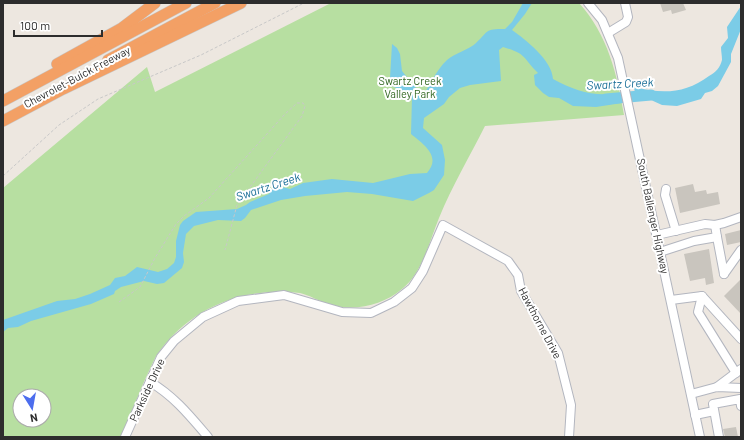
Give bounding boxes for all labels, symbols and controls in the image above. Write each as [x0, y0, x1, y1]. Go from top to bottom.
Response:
scale bar [14, 12, 102, 38]
text: 100 m [20, 18, 50, 32]
street label: Chevrolet-Buick Freeway [21, 43, 132, 110]
park label: Swartz Creek Valley Park [379, 74, 442, 100]
water label: Swartz Creek [586, 74, 654, 92]
street label: South Ballenger Highway [635, 157, 672, 275]
water label: Swartz Creek [234, 169, 302, 203]
street label: Hawthorne Drive [516, 285, 565, 361]
street label: Parkside Drive [126, 356, 167, 423]
north arrow [12, 388, 52, 428]
text: N [29, 411, 39, 425]

